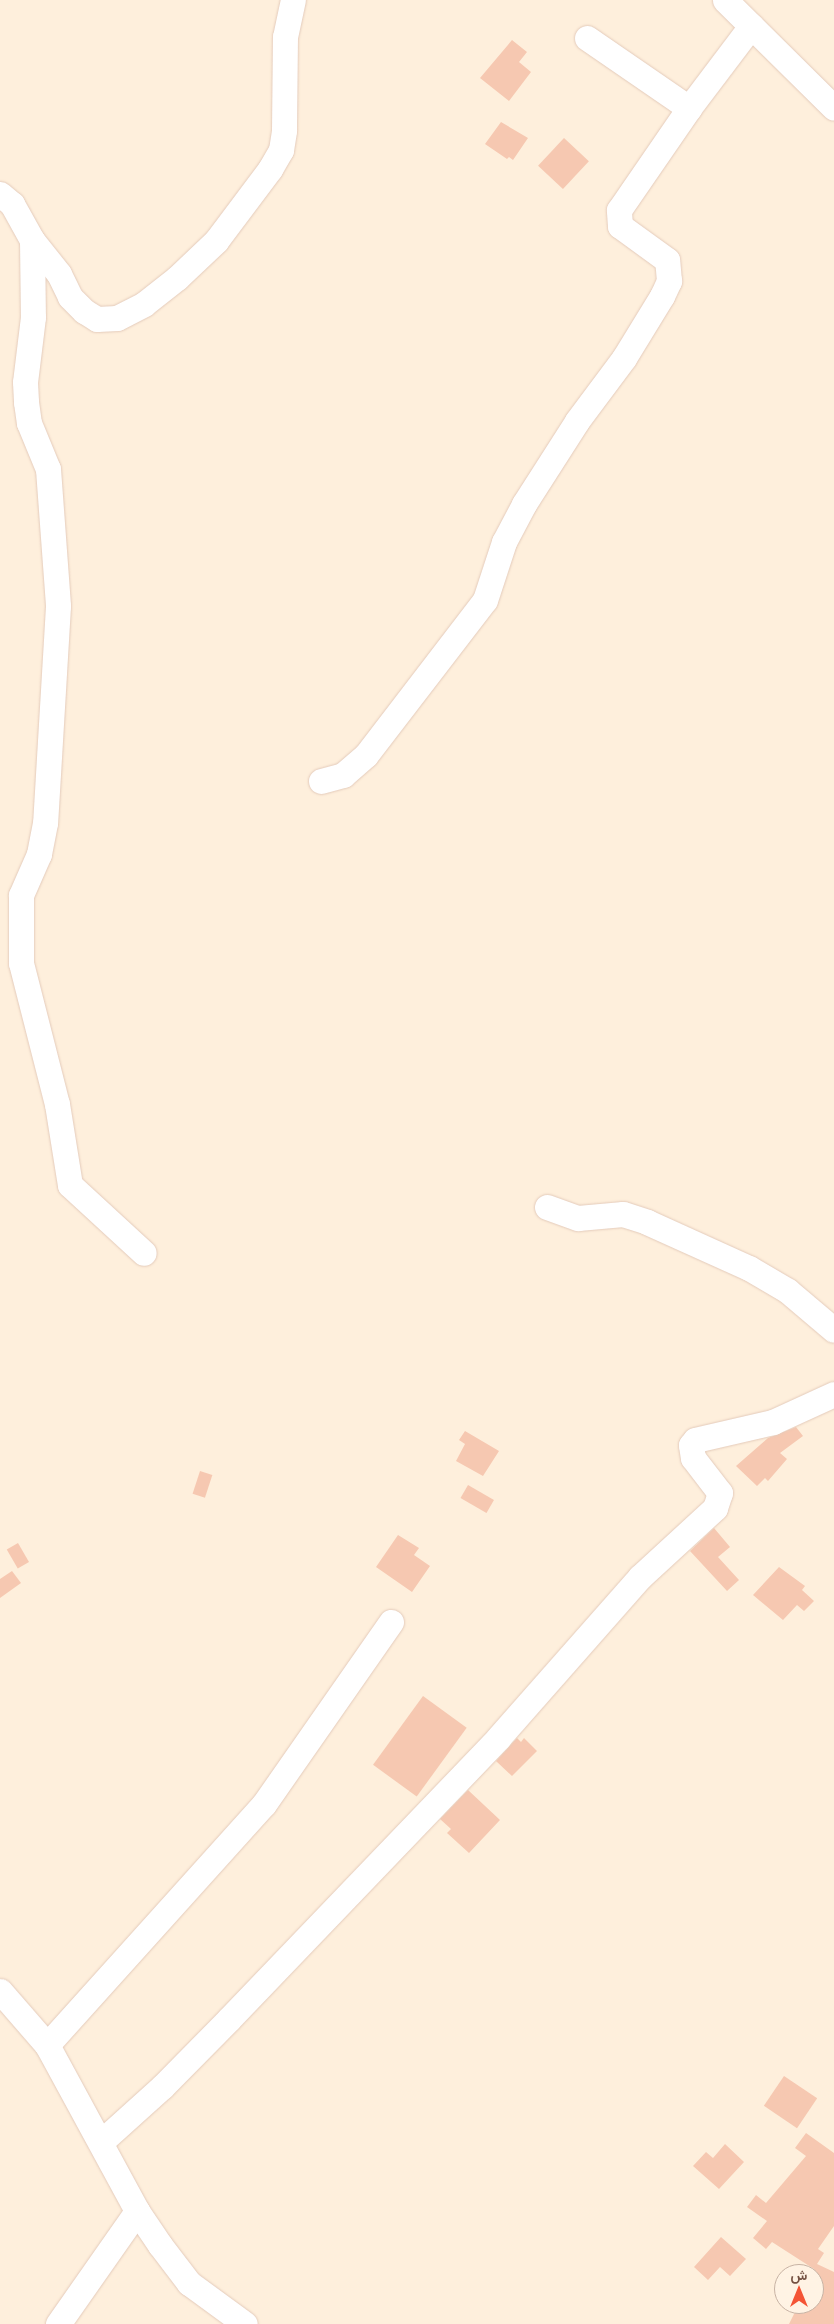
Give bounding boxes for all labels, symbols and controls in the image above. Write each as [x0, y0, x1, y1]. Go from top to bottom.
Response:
north arrow [774, 2264, 824, 2314]
text: ش [791, 2266, 807, 2283]

